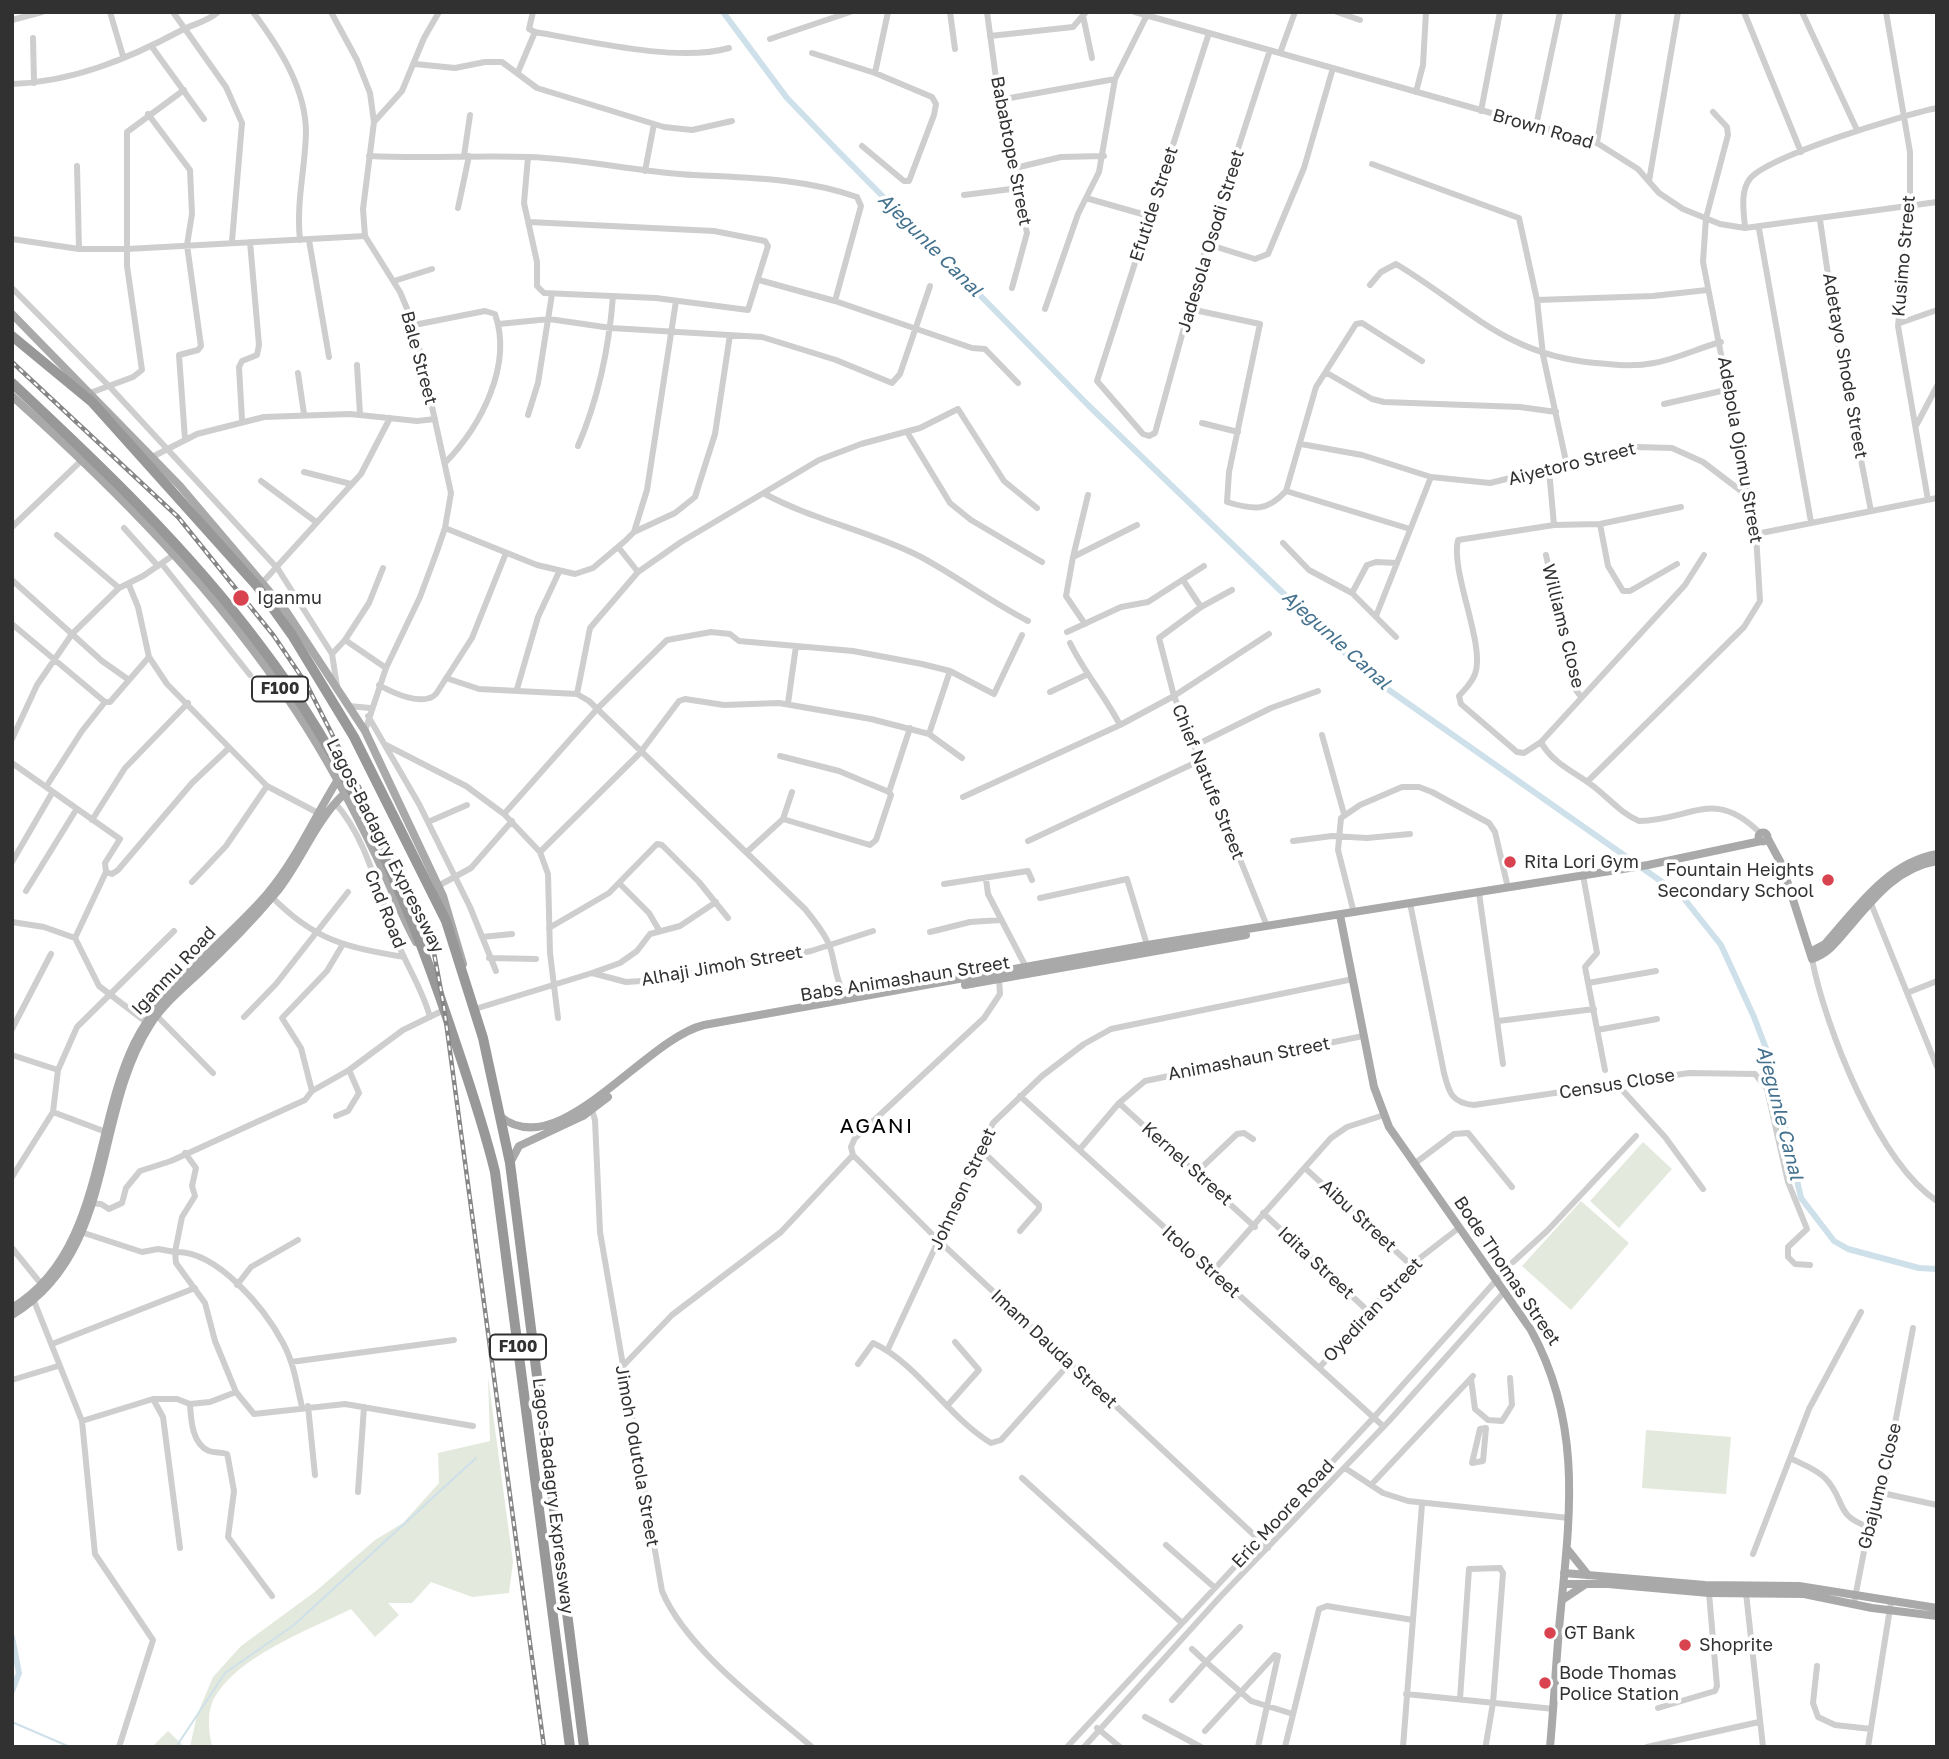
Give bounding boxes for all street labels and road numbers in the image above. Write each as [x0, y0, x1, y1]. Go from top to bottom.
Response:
street label: Bababtope Street [986, 74, 1036, 228]
street label: Brown Road [1490, 104, 1596, 154]
street label: Efutide Street [1125, 144, 1183, 264]
street label: Jadesola Osodi Street [1173, 147, 1249, 335]
street label: Kusimo Street [1888, 194, 1920, 318]
street label: Adetayo Shode Street [1818, 272, 1872, 460]
street label: Bale Street [396, 309, 442, 407]
street label: Adebola Ojomu Street [1713, 355, 1767, 545]
street label: Aiyetoro Street [1506, 438, 1638, 490]
street label: Williams Close [1537, 562, 1589, 690]
road number: F100 [252, 676, 308, 702]
street label: Chief Natufe Street [1167, 701, 1249, 863]
street label: Lagos-Badagry Expressway [321, 735, 449, 957]
street label: Cnd Road [359, 866, 411, 952]
street label: Iganmu Road [127, 922, 221, 1020]
street label: Alhaji Jimoh Street [640, 941, 804, 991]
street label: Babs Animashaun Street [799, 952, 1011, 1006]
street label: Animashaun Street [1166, 1033, 1332, 1085]
street label: Census Close [1558, 1064, 1676, 1104]
street label: Kernel Street [1137, 1118, 1237, 1210]
street label: Johnson Street [925, 1125, 1001, 1253]
street label: Aibu Street [1315, 1175, 1401, 1257]
street label: Bode Thomas Street [1449, 1192, 1565, 1350]
street label: Itolo Street [1157, 1221, 1245, 1303]
street label: Idita Street [1273, 1222, 1359, 1304]
street label: Oyediran Street [1319, 1253, 1427, 1367]
street label: Imam Dauda Street [986, 1285, 1122, 1413]
road number: F100 [490, 1334, 546, 1359]
street label: Jimoh Odutola Street [610, 1363, 664, 1549]
street label: Lagos-Badagry Expressway [528, 1377, 578, 1615]
street label: Gbajumo Close [1854, 1421, 1906, 1551]
street label: Eric Moore Road [1227, 1455, 1339, 1573]

